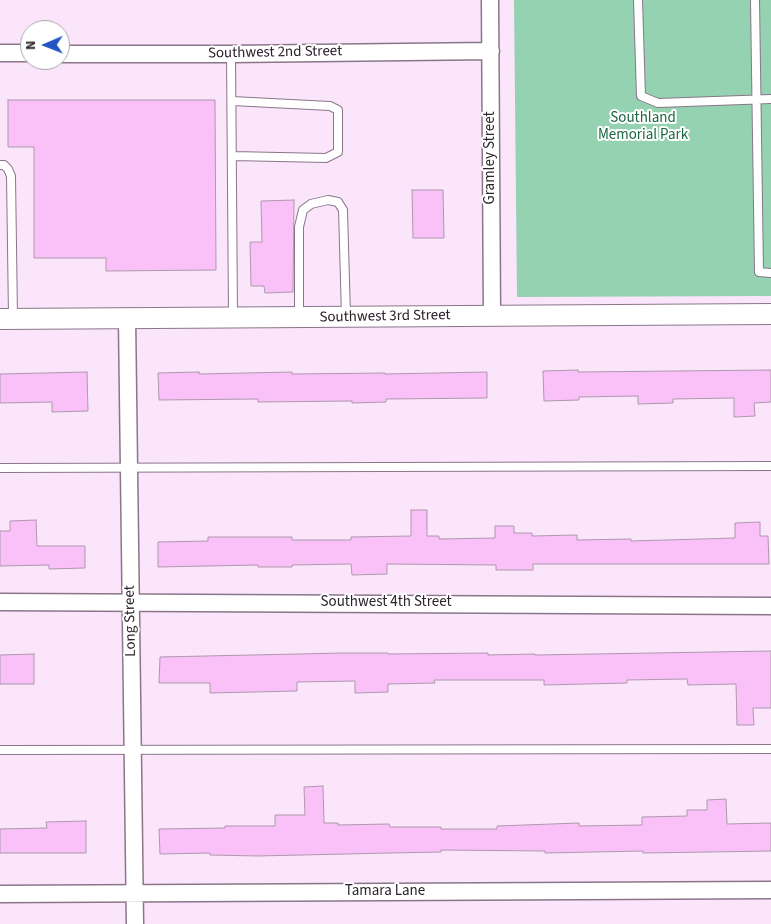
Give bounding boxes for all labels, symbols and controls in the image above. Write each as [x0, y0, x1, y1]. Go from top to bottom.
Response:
north arrow [20, 20, 70, 70]
text: N [21, 40, 41, 50]
street label: Southwest 2nd Street [208, 43, 342, 63]
park label: Southland Memorial Park [598, 110, 688, 145]
street label: Gramley Street [482, 111, 500, 205]
street label: Southwest 3rd Street [319, 307, 451, 327]
street label: Long Street [121, 585, 141, 657]
street label: Southwest 4th Street [320, 594, 452, 612]
street label: Tamara Lane [345, 883, 425, 901]

